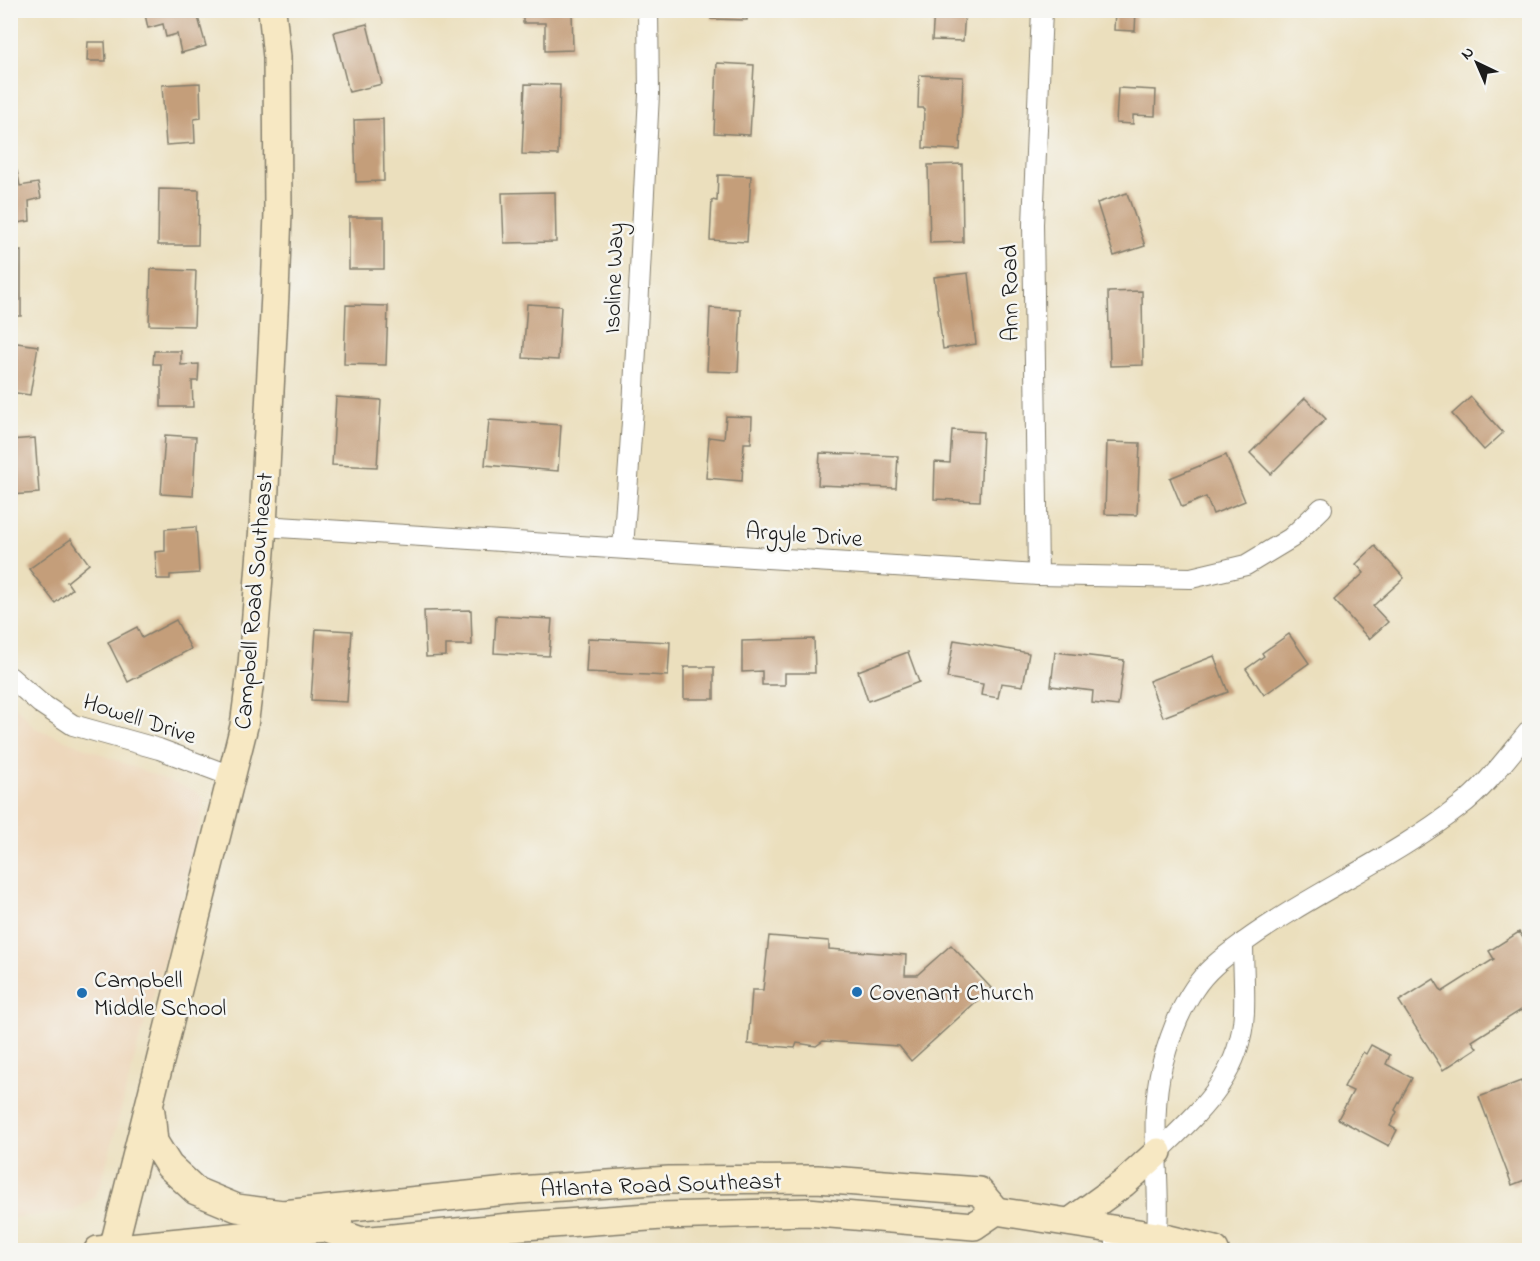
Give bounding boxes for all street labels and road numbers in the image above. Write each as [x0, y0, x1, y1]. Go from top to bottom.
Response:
street label: Isoline Way [596, 222, 636, 334]
street label: Ann Road [993, 244, 1030, 342]
street label: Campbell Road Southeast [227, 471, 284, 731]
street label: Argyle Drive [744, 515, 864, 559]
street label: Howell Drive [78, 686, 201, 755]
street label: Atlanta Road Southeast [540, 1165, 783, 1208]

